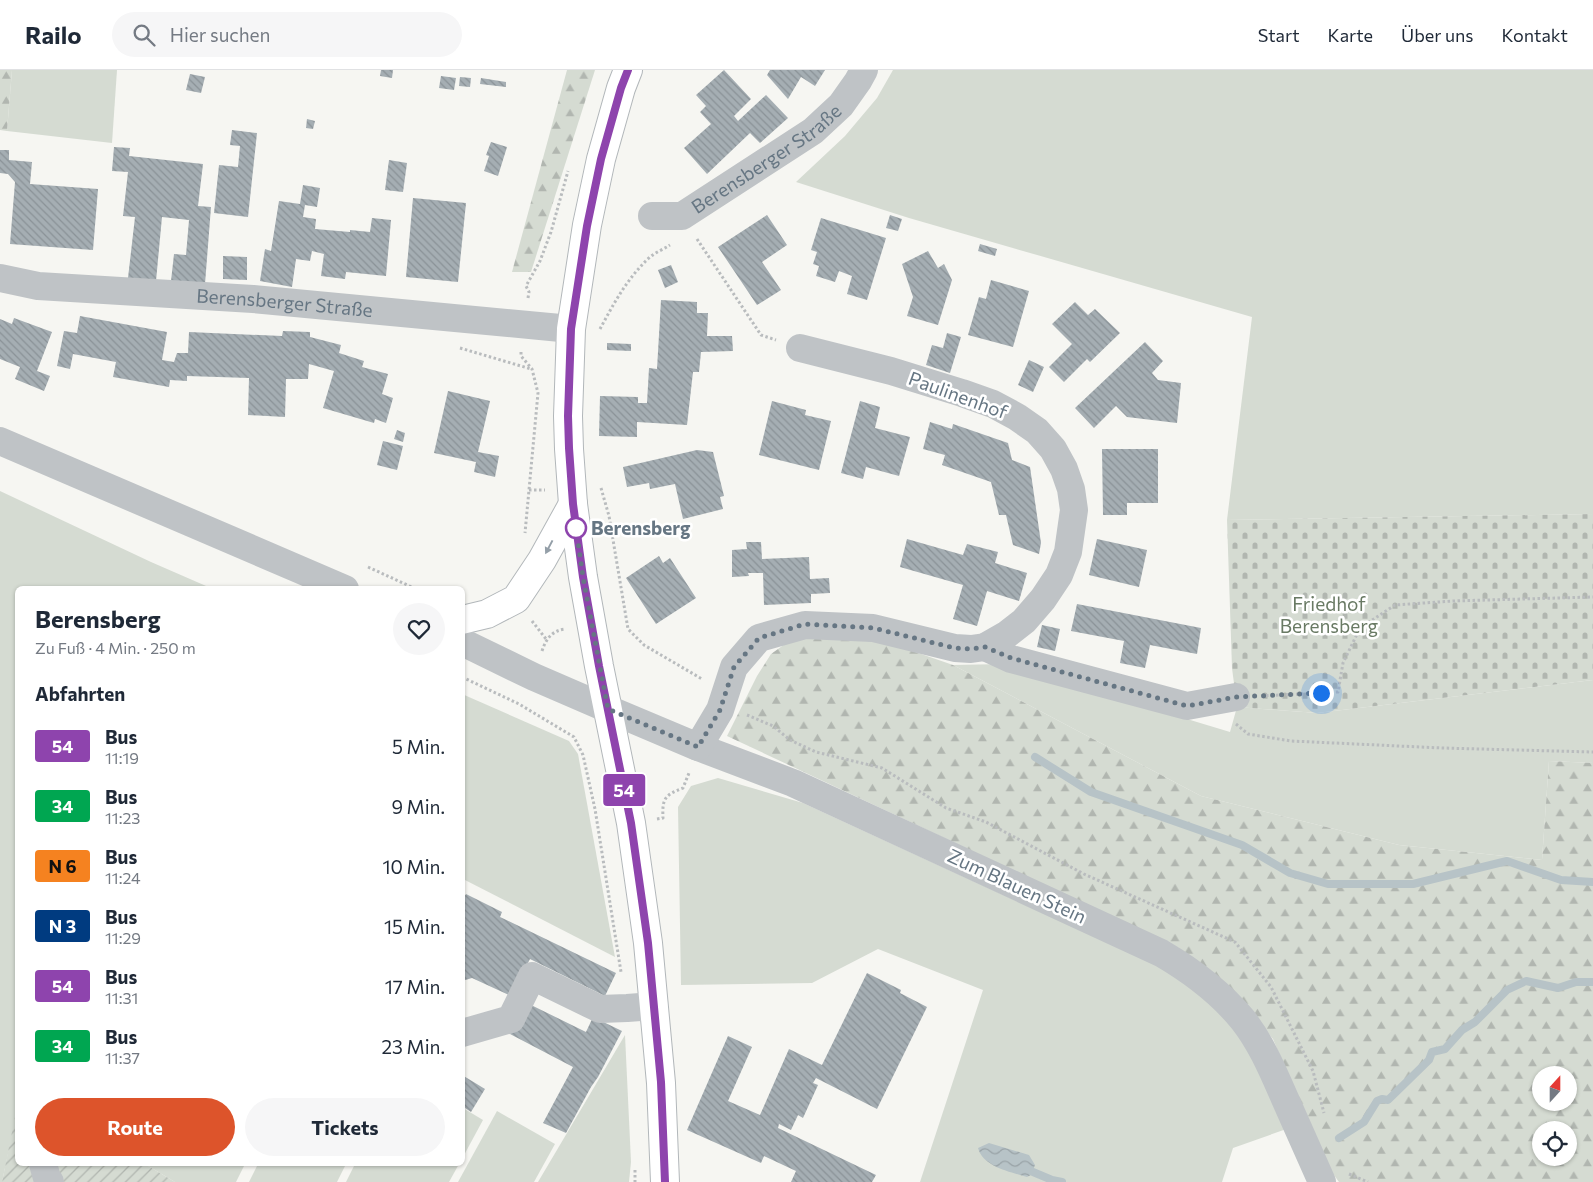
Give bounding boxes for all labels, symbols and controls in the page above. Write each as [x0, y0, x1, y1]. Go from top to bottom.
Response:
search box [112, 12, 462, 57]
text: Railo [25, 20, 82, 49]
icon: search [130, 21, 158, 49]
text: Hier suchen [170, 23, 271, 46]
text: Start [1258, 24, 1300, 46]
text: Karte [1328, 24, 1373, 46]
text: Über uns [1401, 24, 1474, 46]
text: Kontakt [1502, 24, 1568, 46]
street label: Berensberger Straße [687, 99, 846, 218]
street label: Berensberger Straße [196, 284, 374, 321]
street label: Paulinenhof [906, 366, 1011, 423]
place label: Berensberg [591, 516, 691, 539]
marker: Berensberg [565, 517, 587, 539]
one-way arrow [545, 541, 554, 554]
park label: Friedhof Berensberg [1280, 592, 1378, 637]
button: heart [393, 603, 445, 655]
text: Berensberg [35, 604, 161, 633]
text: Zu Fuß · 4 Min. · 250 m [35, 638, 196, 657]
your location [1309, 681, 1334, 706]
text: Abfahrten [35, 682, 125, 705]
text: Bus [105, 725, 137, 748]
text: 54 [52, 735, 73, 757]
text: 5 Min. [392, 735, 445, 758]
text: 11:19 [105, 748, 139, 767]
line badge: 54 [602, 774, 646, 806]
text: 54 [613, 779, 635, 801]
text: Bus [105, 785, 137, 808]
text: 34 [52, 795, 73, 817]
text: 9 Min. [391, 795, 445, 818]
text: 11:23 [105, 808, 140, 827]
street label: Zum Blauen Stein [944, 843, 1090, 928]
text: Bus [105, 845, 137, 868]
text: N 6 [48, 855, 77, 877]
text: 10 Min. [382, 855, 445, 878]
text: 11:24 [105, 868, 141, 887]
text: Bus [105, 905, 137, 928]
text: N 3 [49, 915, 76, 937]
text: 15 Min. [384, 915, 445, 938]
text: 11:29 [105, 928, 141, 947]
text: Bus [105, 965, 137, 988]
text: 54 [52, 975, 73, 997]
text: 17 Min. [385, 975, 445, 998]
text: 11:31 [105, 988, 138, 1007]
text: Bus [105, 1025, 137, 1048]
text: 34 [52, 1035, 73, 1057]
text: 23 Min. [382, 1035, 445, 1058]
text: 11:37 [105, 1048, 140, 1067]
north arrow [1532, 1066, 1578, 1111]
map controls [1532, 1066, 1577, 1166]
button: Route [35, 1098, 235, 1156]
button: Tickets [245, 1098, 445, 1156]
button: locate [1532, 1121, 1577, 1166]

